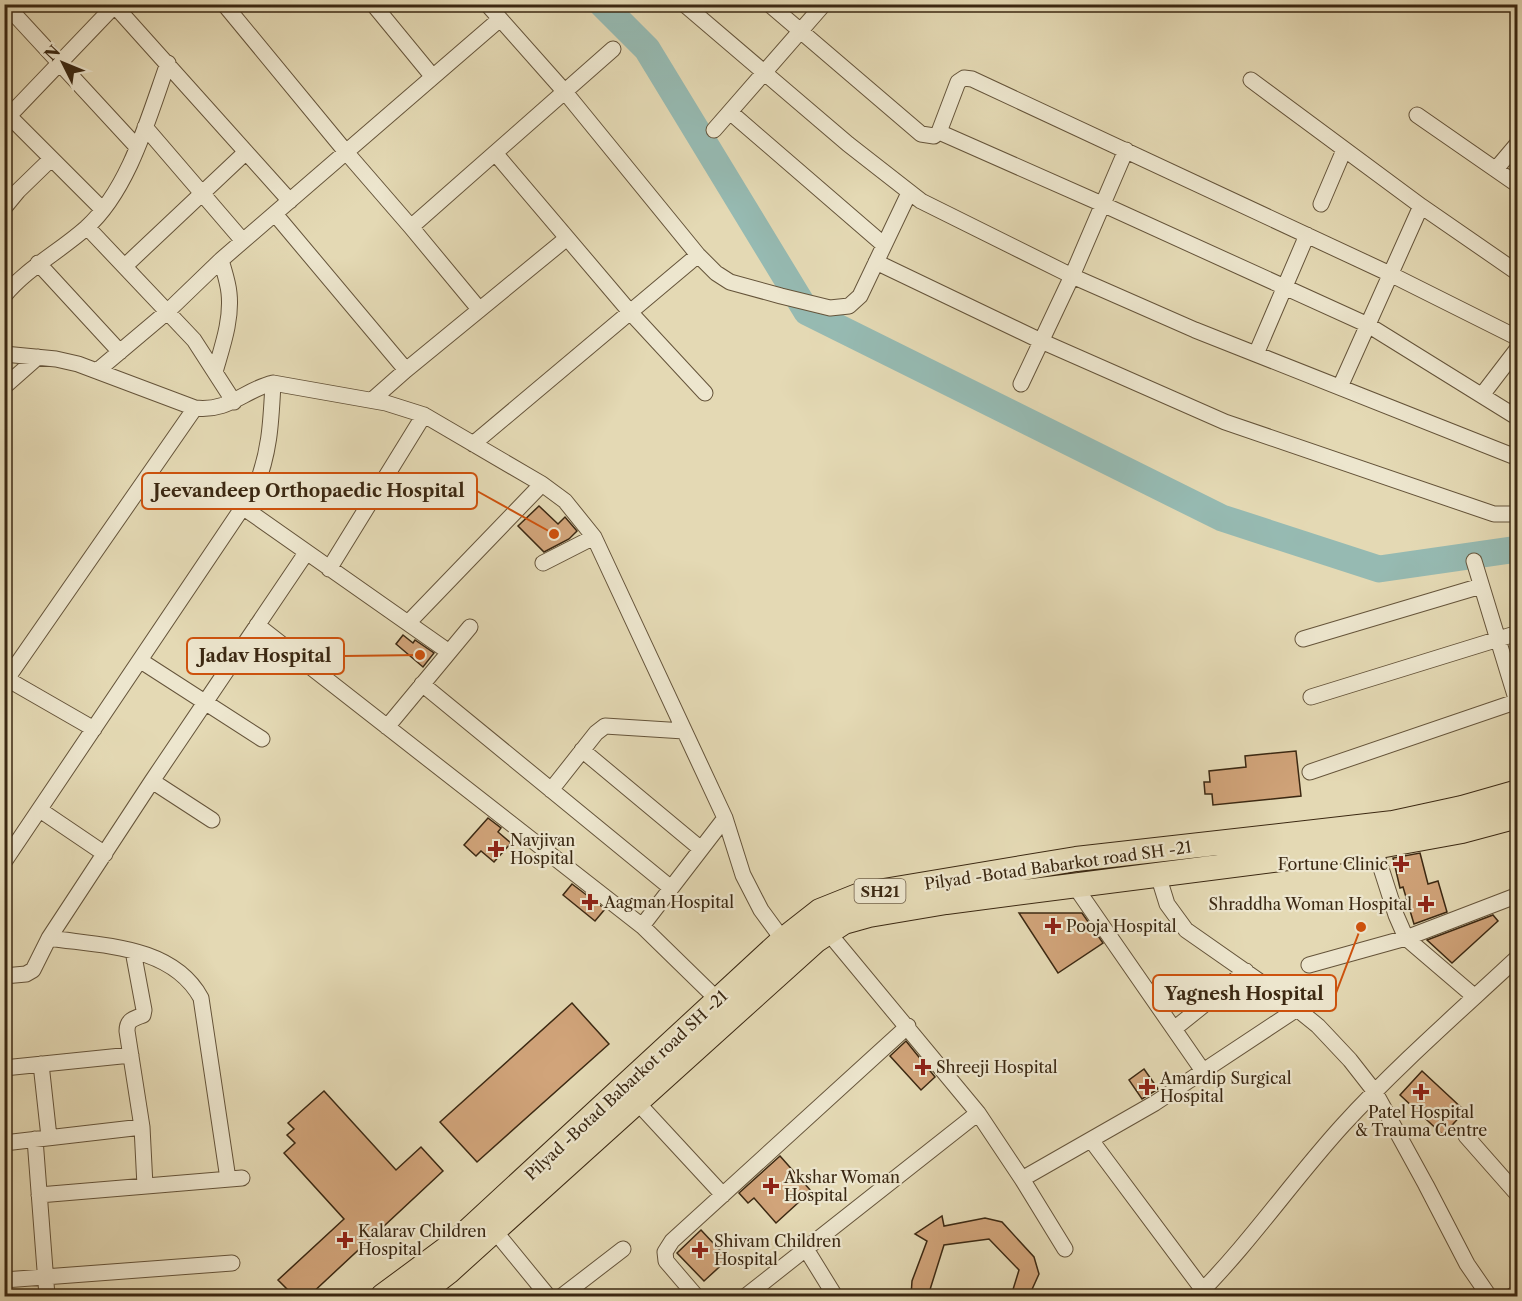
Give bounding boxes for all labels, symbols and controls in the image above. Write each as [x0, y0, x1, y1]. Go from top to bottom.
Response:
north arrow [33, 33, 93, 93]
text: N [40, 41, 64, 65]
callout: Jeevandeep Orthopaedic Hospital [142, 473, 477, 509]
text: Jeevandeep Orthopaedic Hospital [150, 480, 465, 502]
callout: Jadav Hospital [187, 638, 344, 674]
text: Jadav Hospital [196, 645, 331, 667]
place label: Navjivan Hospital [510, 830, 575, 868]
street label: Pilyad -Botad Babarkot road SH -21 [923, 836, 1193, 894]
marker: Navjivan Hospital [487, 840, 505, 858]
place label: Fortune Clinic [1278, 854, 1388, 874]
marker: Fortune Clinic [1392, 855, 1410, 873]
road number: SH21 [854, 879, 906, 903]
place label: Aagman Hospital [603, 892, 734, 912]
marker: Aagman Hospital [581, 893, 599, 911]
place label: Shraddha Woman Hospital [1209, 894, 1412, 914]
marker: Shraddha Woman Hospital [1417, 895, 1435, 913]
place label: Pooja Hospital [1066, 916, 1177, 936]
marker: Pooja Hospital [1044, 917, 1062, 935]
callout: Yagnesh Hospital [1153, 975, 1336, 1011]
text: Yagnesh Hospital [1163, 983, 1324, 1005]
street label: Pilyad -Botad Babarkot road SH -21 [521, 986, 732, 1184]
place label: Shreeji Hospital [936, 1057, 1058, 1077]
marker: Shreeji Hospital [914, 1058, 932, 1076]
place label: Amardip Surgical Hospital [1159, 1068, 1292, 1106]
marker: Amardip Surgical Hospital [1138, 1078, 1156, 1096]
marker: Patel Hospital & Trauma Centre [1412, 1083, 1430, 1101]
place label: Patel Hospital & Trauma Centre [1355, 1102, 1487, 1140]
place label: Akshar Woman Hospital [783, 1167, 900, 1205]
marker: Akshar Woman Hospital [762, 1177, 780, 1195]
place label: Kalarav Children Hospital [358, 1221, 486, 1259]
marker: Kalarav Children Hospital [336, 1231, 354, 1249]
place label: Shivam Children Hospital [714, 1231, 841, 1269]
marker: Shivam Children Hospital [691, 1241, 709, 1259]

